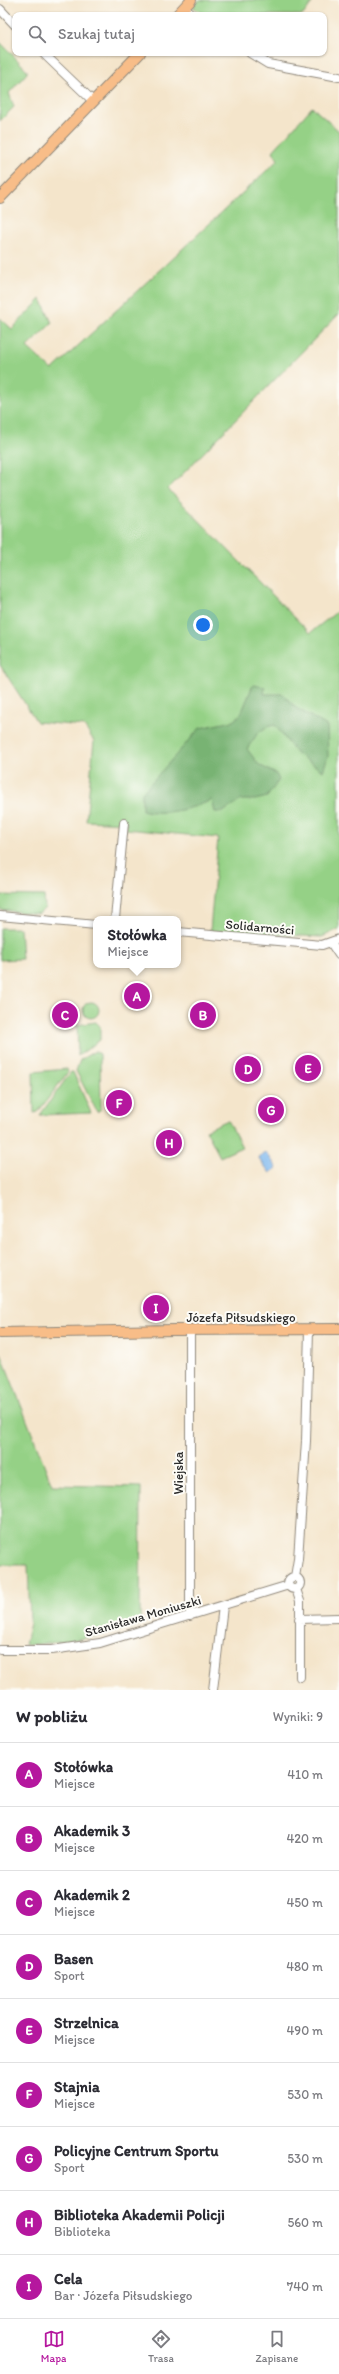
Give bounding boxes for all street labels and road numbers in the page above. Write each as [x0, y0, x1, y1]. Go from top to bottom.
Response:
street label: Solidarności [225, 917, 295, 937]
street label: Józefa Piłsudskiego [186, 1310, 296, 1325]
street label: Wiejska [171, 1451, 186, 1495]
street label: Stanisława Moniuszki [83, 1592, 203, 1640]

